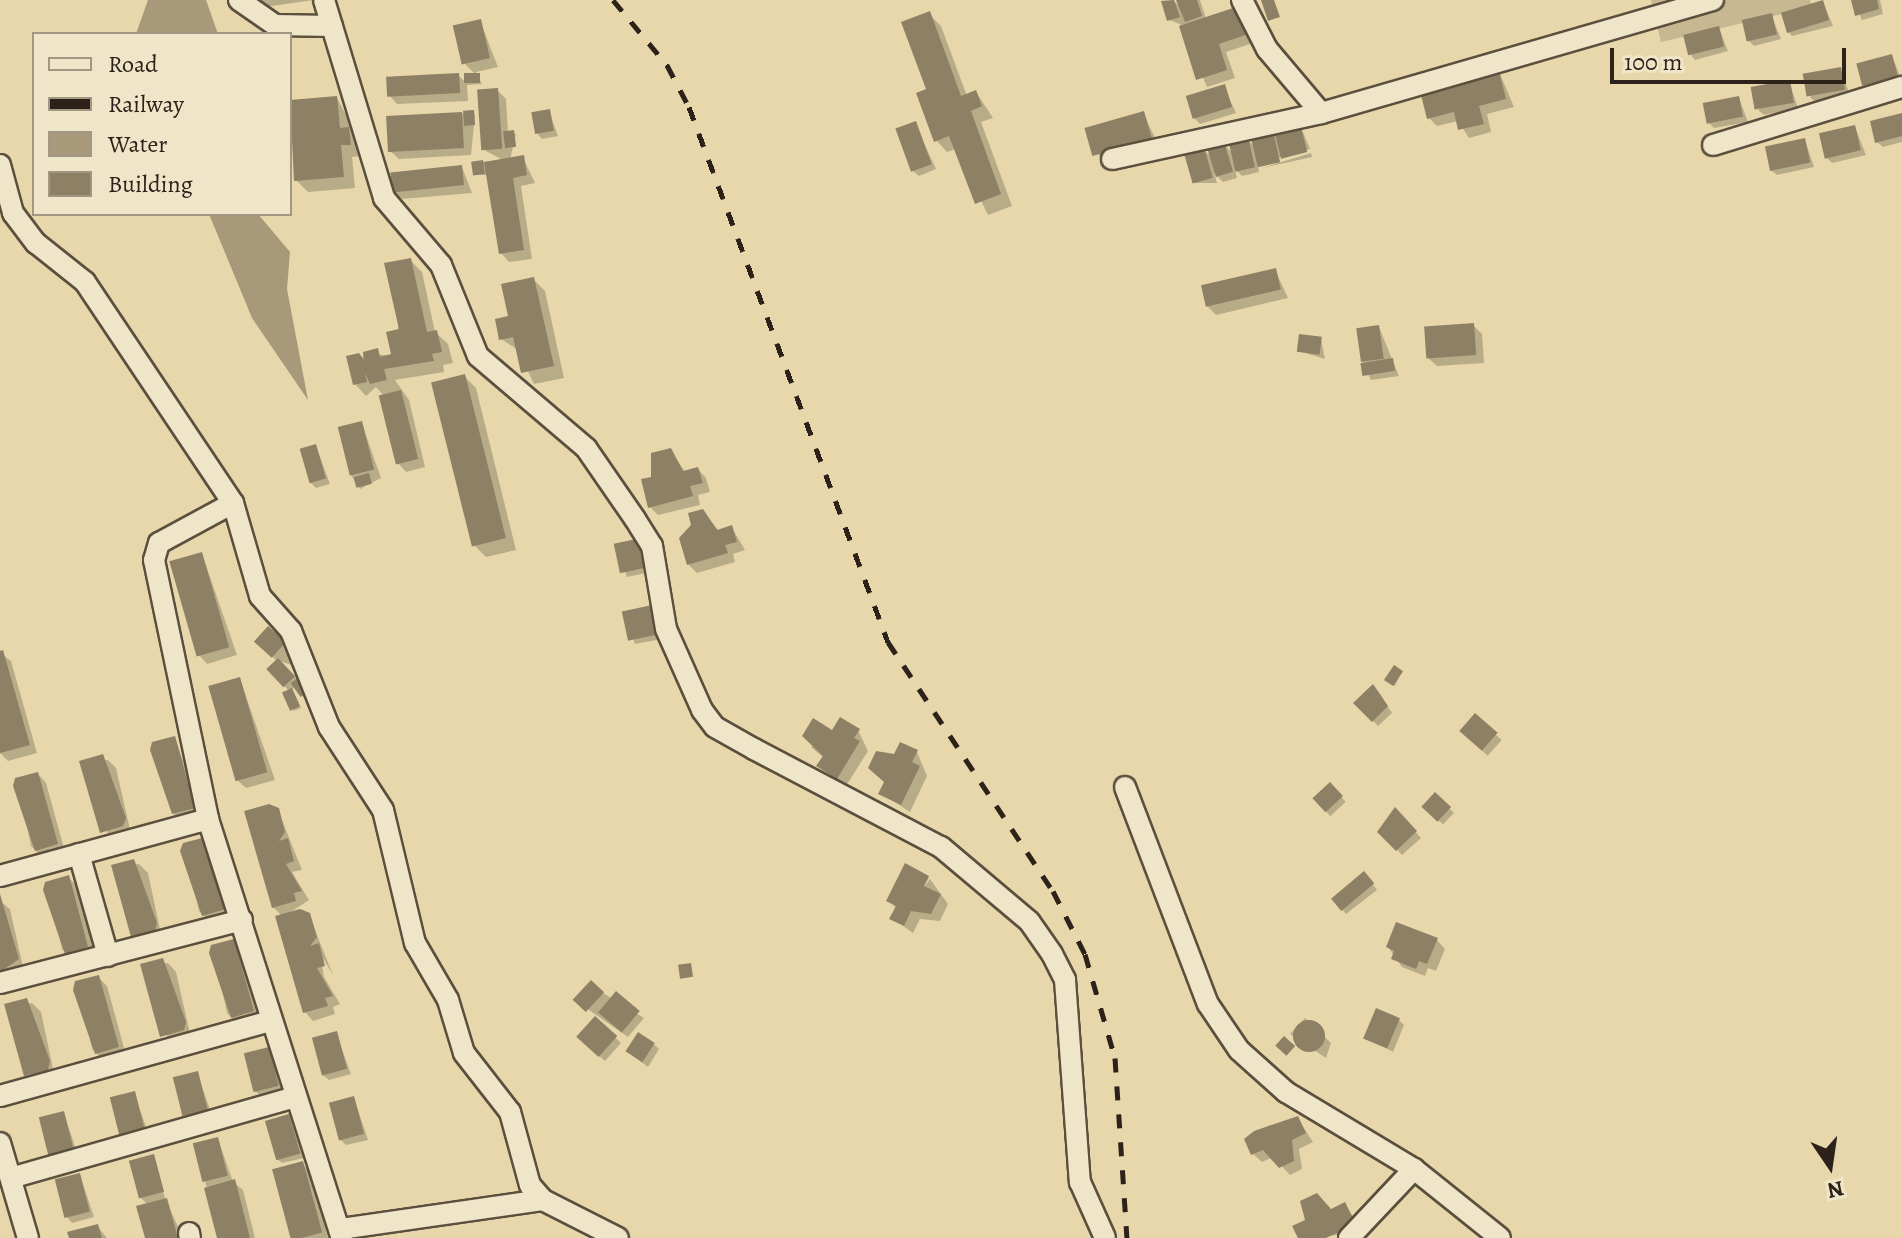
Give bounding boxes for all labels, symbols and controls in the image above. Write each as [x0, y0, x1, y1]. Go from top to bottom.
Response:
legend [32, 32, 292, 216]
scale bar [1614, 32, 1850, 82]
text: 100 m [1624, 46, 1683, 78]
text: Road [108, 48, 158, 80]
text: Railway [108, 88, 184, 120]
text: Water [108, 128, 168, 160]
text: Building [108, 168, 193, 200]
north arrow [1790, 1126, 1870, 1206]
text: N [1824, 1173, 1847, 1206]

